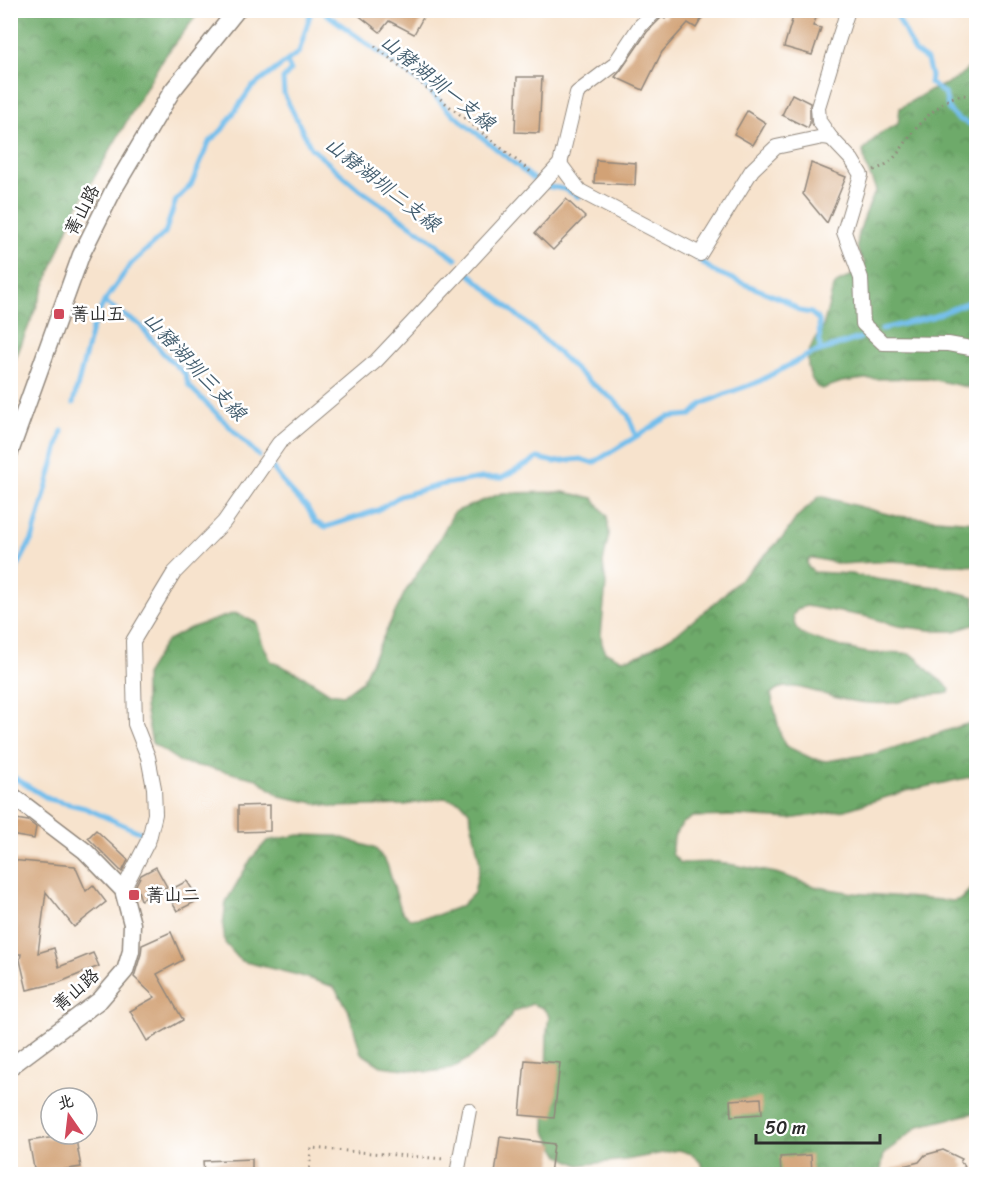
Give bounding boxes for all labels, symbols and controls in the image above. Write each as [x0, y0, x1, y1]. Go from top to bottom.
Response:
water label: 山豬湖圳一支線 [372, 25, 504, 141]
water label: 山豬湖圳二支線 [317, 128, 449, 242]
street label: 菁山路 [55, 179, 109, 241]
place label: 菁山五 [71, 298, 125, 330]
water label: 山豬湖圳三支線 [134, 303, 256, 430]
marker: 菁山五 [52, 307, 66, 321]
place label: 菁山二 [146, 879, 200, 911]
marker: 菁山二 [127, 888, 141, 902]
street label: 菁山路 [45, 960, 107, 1020]
north arrow [39, 1086, 99, 1146]
text: 北 [54, 1086, 77, 1118]
scale bar [756, 1107, 880, 1145]
text: 50 m [765, 1112, 806, 1144]

